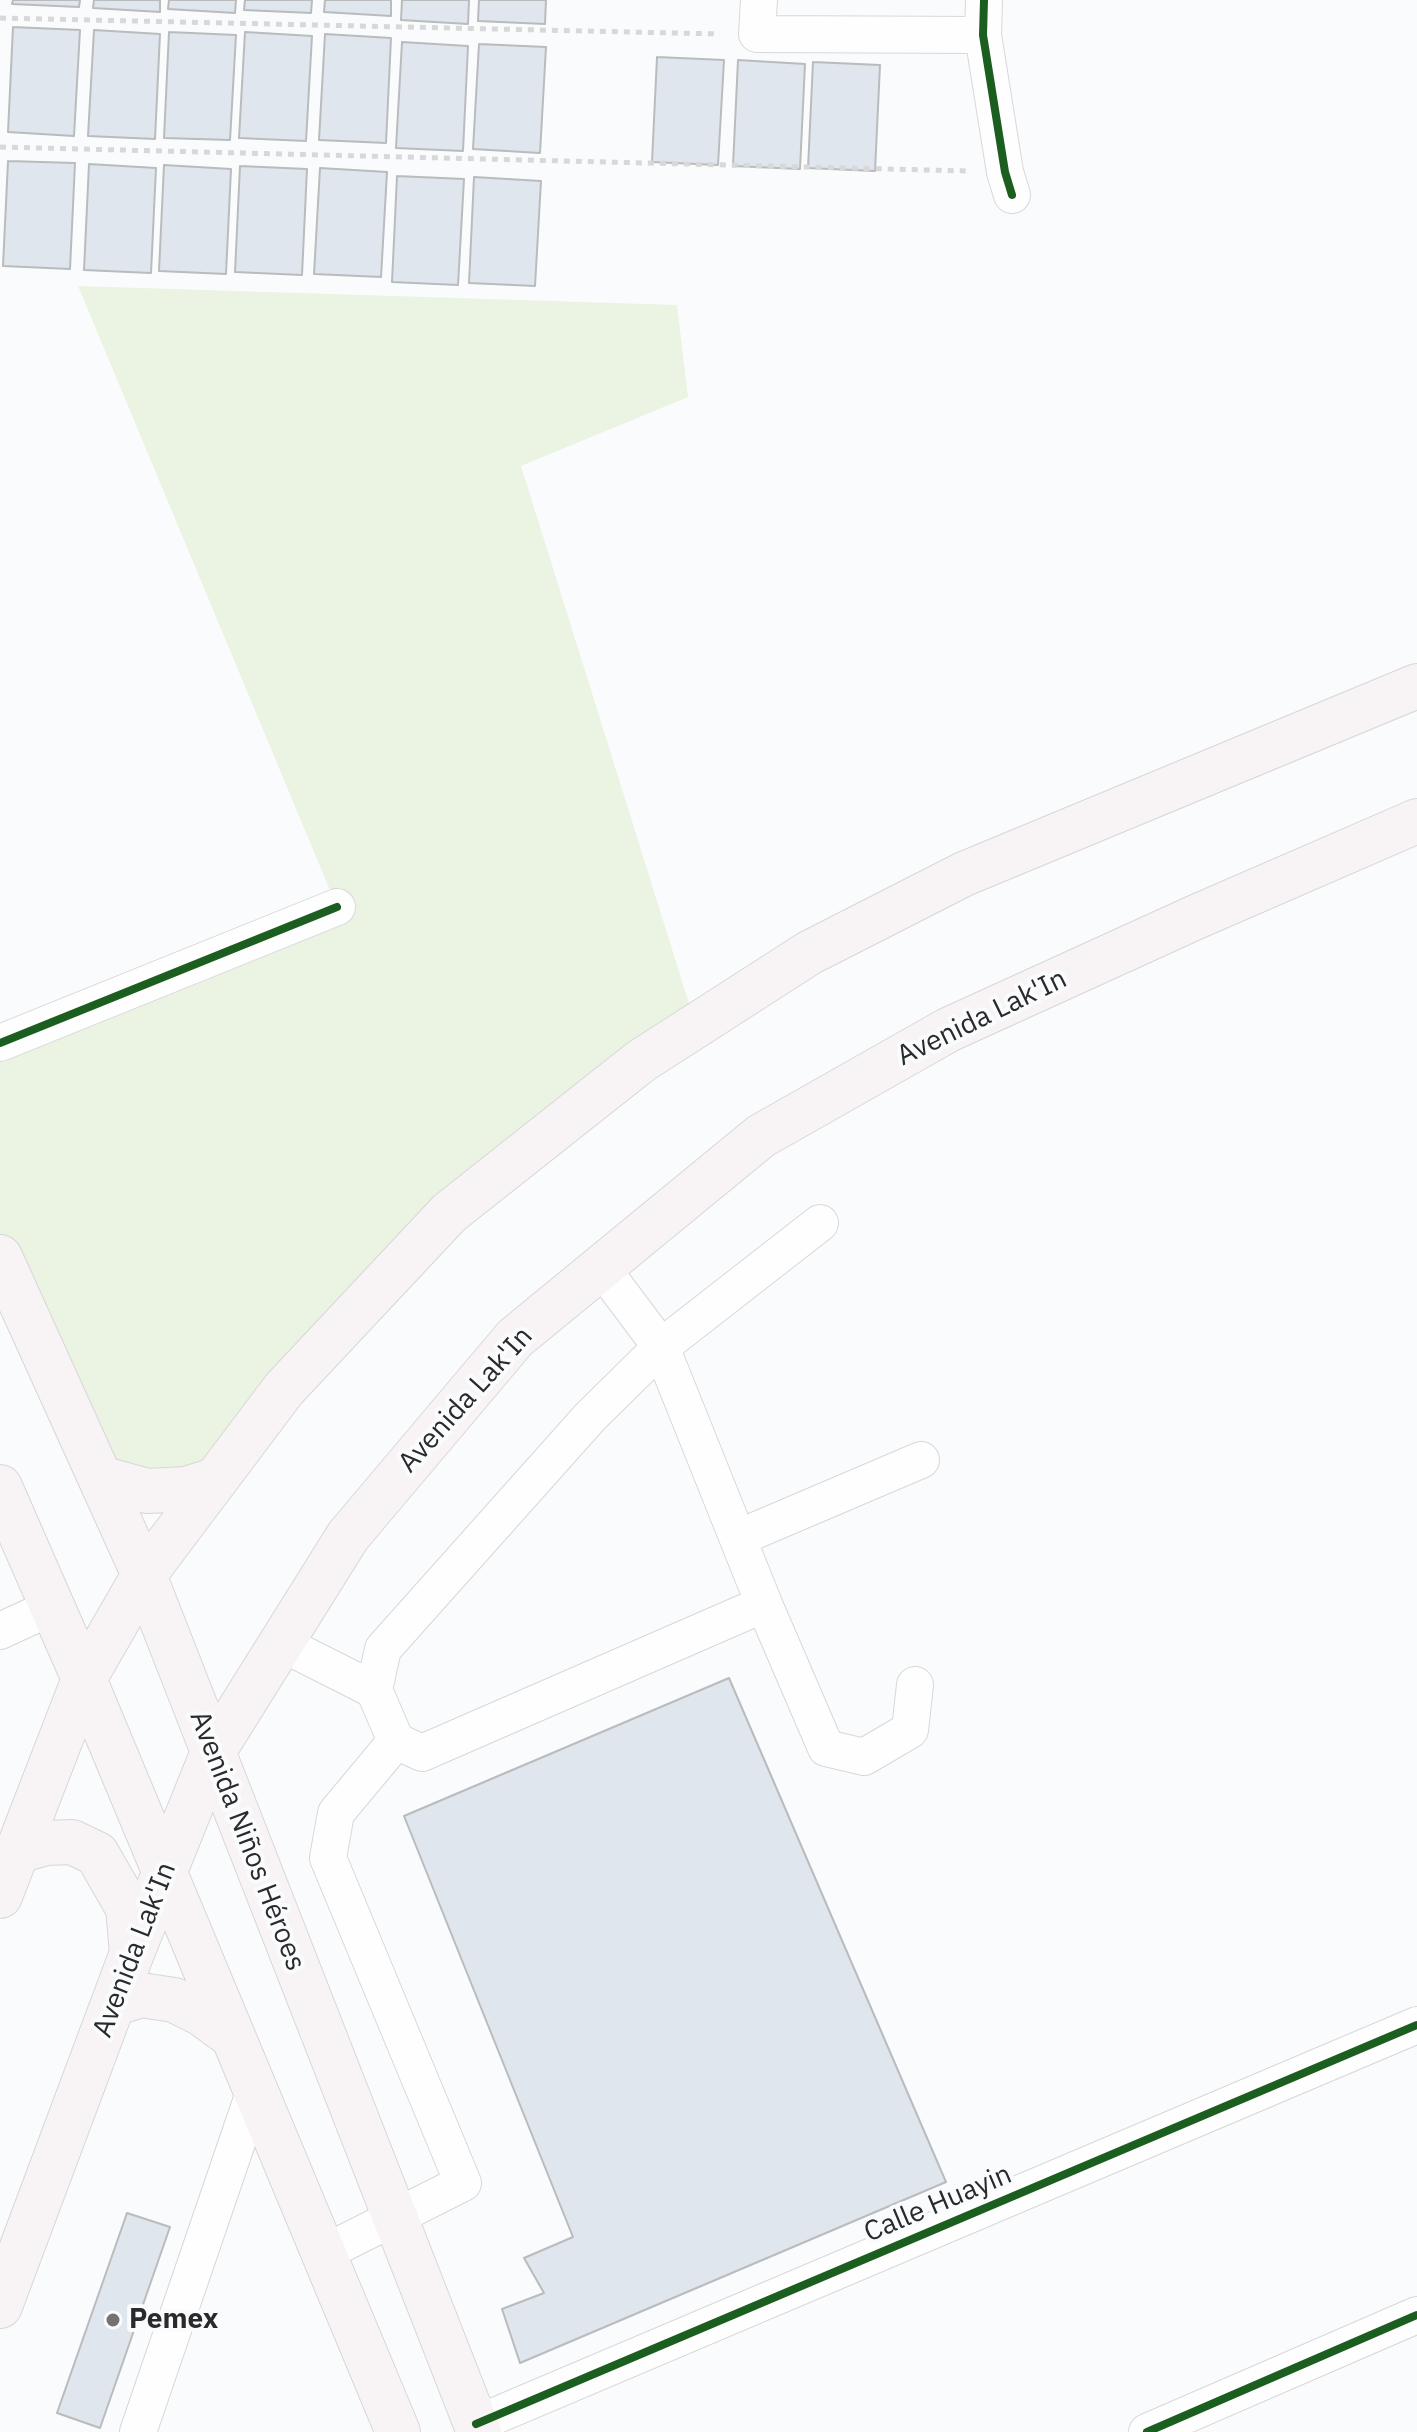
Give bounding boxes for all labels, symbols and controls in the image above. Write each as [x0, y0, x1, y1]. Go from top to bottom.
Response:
street label: Avenida Lak'In [892, 962, 1072, 1074]
street label: Avenida Lak'In [392, 1320, 540, 1480]
street label: Avenida Niños Héroes [182, 1706, 312, 1976]
street label: Avenida Lak'In [86, 1858, 184, 2042]
street label: Calle Huayin [859, 2158, 1017, 2250]
place label: Pemex [129, 2303, 219, 2337]
marker: Pemex [104, 2311, 122, 2329]

